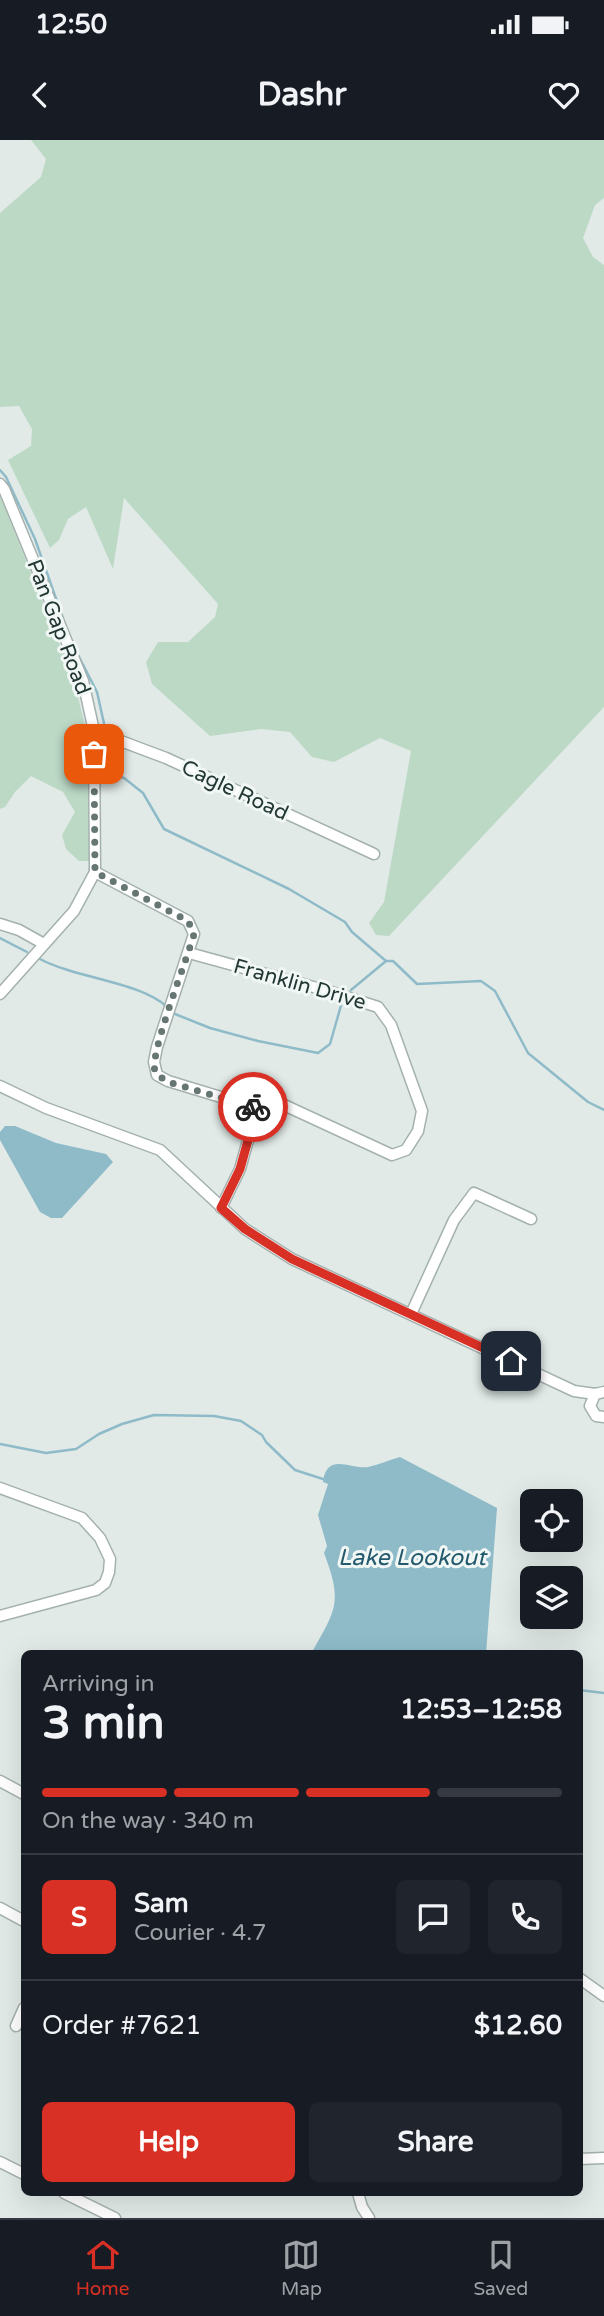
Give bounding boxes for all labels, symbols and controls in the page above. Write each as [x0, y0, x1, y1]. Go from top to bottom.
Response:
text: 12:50 [35, 9, 107, 40]
icon: back [21, 76, 59, 114]
text: Dashr [258, 76, 346, 114]
icon: heart [545, 76, 583, 114]
street label: Pan Gap Road [21, 556, 96, 698]
pin [64, 724, 124, 784]
icon: bag [75, 735, 113, 773]
street label: Cagle Road [177, 755, 292, 826]
street label: Franklin Drive [231, 954, 369, 1015]
courier [218, 1072, 288, 1142]
icon: bike [234, 1088, 272, 1126]
pin [481, 1331, 541, 1391]
icon: home [492, 1342, 530, 1380]
map controls [520, 1489, 583, 1629]
button: locate [520, 1489, 583, 1552]
water label: Lake Lookout [338, 1544, 488, 1572]
button: layers [520, 1566, 583, 1629]
text: Arriving in [42, 1670, 155, 1698]
text: 12:53–12:58 [400, 1694, 562, 1725]
text: 3 min [42, 1696, 165, 1751]
text: On the way · 340 m [42, 1807, 254, 1835]
button: chat [396, 1880, 470, 1954]
button: phone [488, 1880, 562, 1954]
text: Sam [134, 1888, 189, 1919]
text: S [71, 1902, 87, 1933]
text: Courier · 4.7 [134, 1919, 267, 1947]
text: Order #7621 [42, 2010, 202, 2041]
text: $12.60 [474, 2010, 562, 2041]
button: Help [42, 2102, 295, 2182]
button: Share [309, 2102, 562, 2182]
tab: Home [76, 2236, 130, 2300]
tab: Map [281, 2236, 322, 2300]
tab: Saved [473, 2236, 528, 2300]

